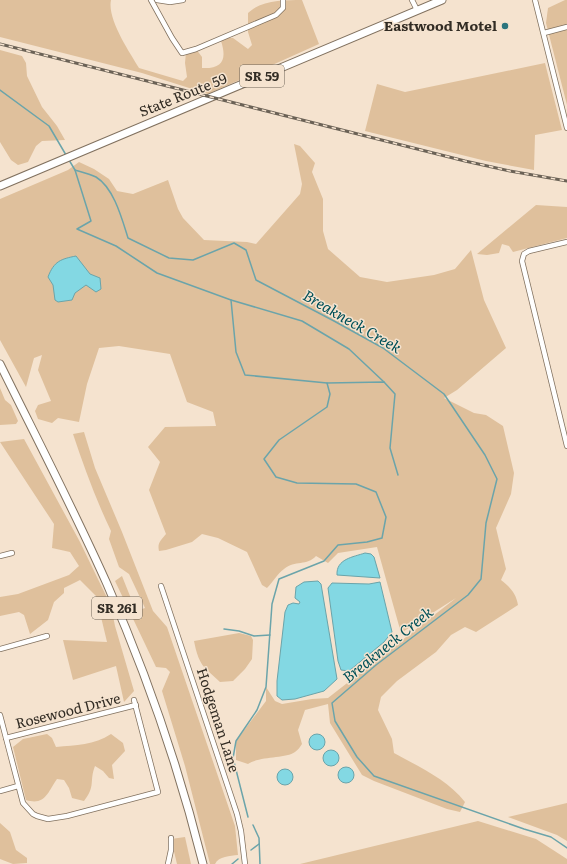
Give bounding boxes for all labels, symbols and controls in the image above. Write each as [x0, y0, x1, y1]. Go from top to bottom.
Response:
place label: Eastwood Motel [384, 15, 497, 35]
marker: Eastwood Motel [500, 21, 510, 31]
road number: SR 59 [240, 65, 284, 87]
street label: State Route 59 [136, 67, 229, 121]
water label: Breakneck Creek [299, 283, 407, 359]
road number: SR 261 [92, 597, 142, 619]
water label: Breakneck Creek [337, 600, 438, 688]
street label: Hodgeman Lane [193, 665, 245, 775]
street label: Rosewood Drive [13, 687, 122, 733]

